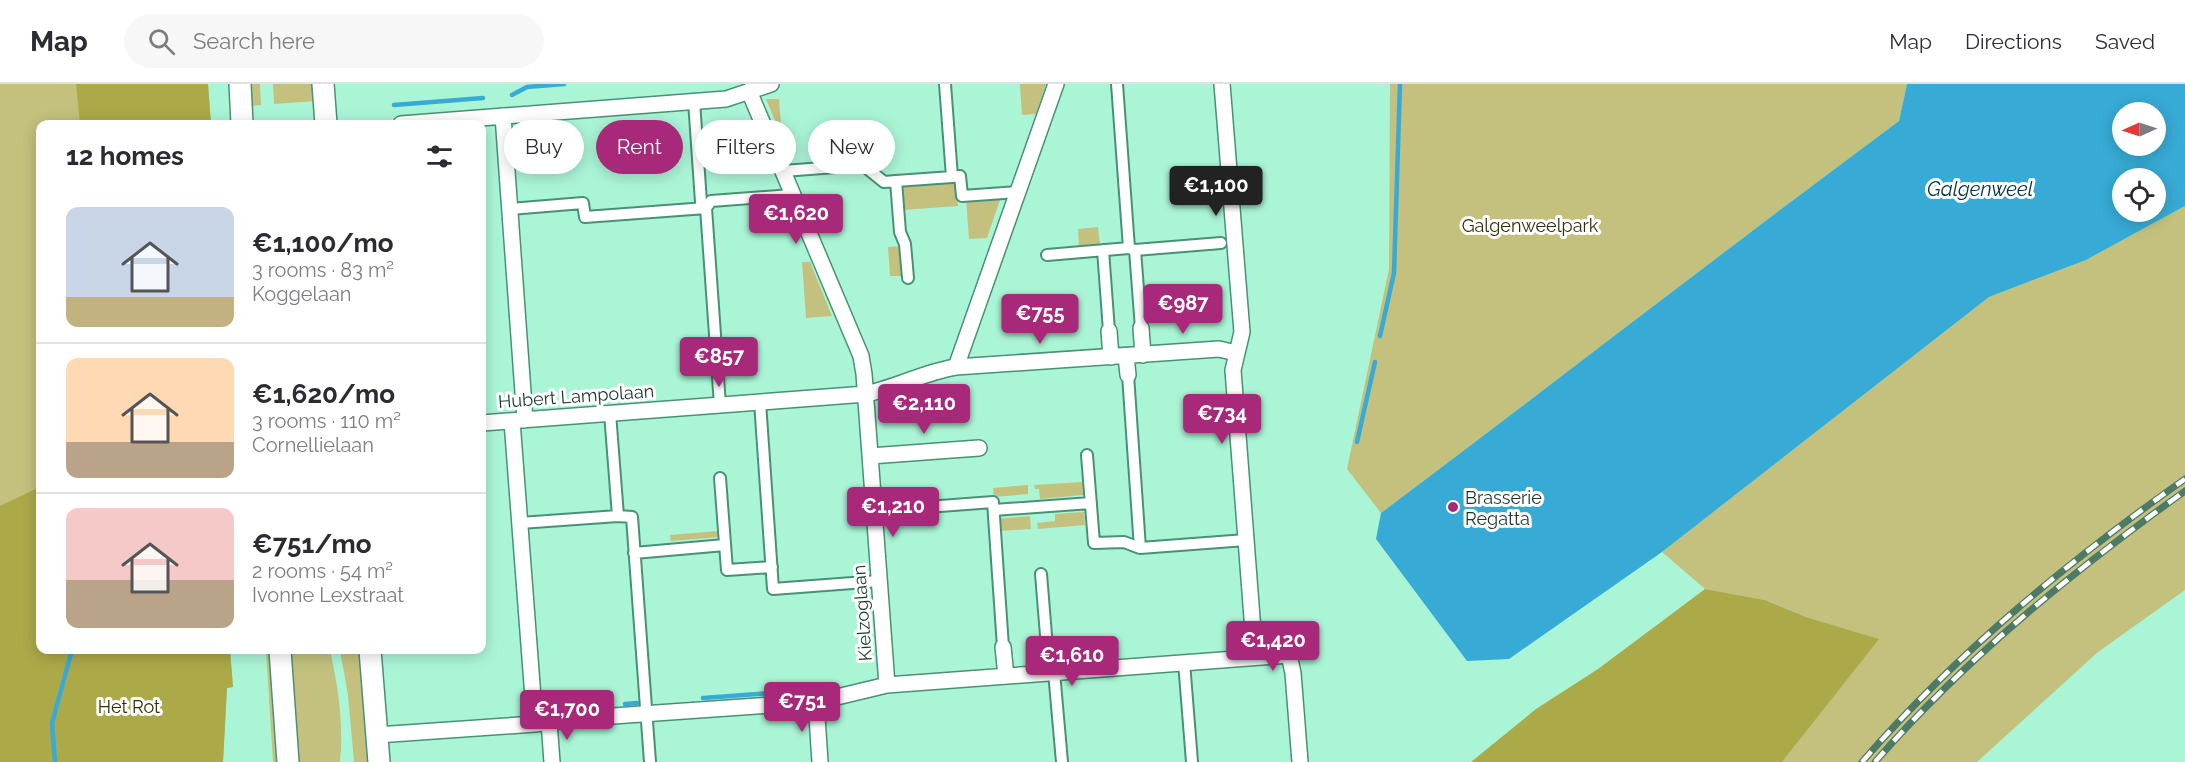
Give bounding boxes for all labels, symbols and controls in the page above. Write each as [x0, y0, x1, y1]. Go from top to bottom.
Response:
search box [124, 14, 544, 68]
text: Map [30, 25, 88, 58]
icon: search [145, 25, 178, 58]
text: Search here [193, 28, 315, 54]
text: Map [1889, 29, 1932, 54]
text: Directions [1965, 29, 2062, 54]
text: Saved [2095, 29, 2155, 54]
north arrow [2112, 102, 2166, 156]
map controls [2112, 102, 2166, 222]
chip: Buy [504, 120, 584, 174]
chip: Rent [596, 120, 683, 174]
chip: Filters [695, 120, 796, 174]
chip: New [808, 120, 895, 174]
icon: filters [423, 140, 456, 173]
text: 12 homes [66, 141, 184, 171]
pin: €1,100 [1167, 166, 1265, 217]
button: locate [2112, 168, 2166, 222]
text: €1,100 [1184, 173, 1248, 197]
water label: Galgenweel [1927, 177, 2033, 201]
pin: €1,620 [747, 194, 845, 245]
text: €1,620 [763, 201, 829, 225]
park label: Galgenweelpark [1462, 215, 1599, 236]
text: €1,100/mo [252, 228, 393, 258]
icon: home [114, 231, 186, 303]
text: 3 rooms · 83 m² [252, 258, 394, 282]
text: Koggelaan [252, 282, 352, 306]
pin: €987 [1147, 284, 1219, 335]
text: €987 [1157, 291, 1209, 315]
pin: €755 [1004, 294, 1076, 345]
text: €755 [1015, 301, 1065, 325]
pin: €857 [683, 337, 755, 388]
text: €857 [694, 344, 744, 368]
text: €1,620/mo [252, 379, 395, 409]
street label: Hubert Lampolaan [497, 380, 655, 412]
icon: home [114, 382, 186, 454]
pin: €2,110 [875, 384, 973, 435]
text: €2,110 [892, 391, 956, 415]
pin: €734 [1186, 394, 1258, 445]
text: €734 [1197, 401, 1247, 425]
text: 3 rooms · 110 m² [252, 409, 401, 433]
text: Cornellielaan [252, 433, 374, 457]
pin: €1,210 [844, 487, 942, 538]
place label: Brasserie Regatta [1465, 487, 1542, 529]
text: €1,210 [861, 494, 925, 518]
marker: Brasserie Regatta [1446, 500, 1460, 514]
text: €751/mo [252, 529, 372, 559]
icon: home [114, 532, 186, 604]
text: 2 rooms · 54 m² [252, 559, 393, 583]
street label: Kielzoglaan [848, 564, 876, 662]
text: Ivonne Lexstraat [252, 583, 404, 607]
pin: €1,420 [1224, 621, 1322, 672]
text: €1,420 [1240, 628, 1306, 652]
pin: €1,610 [1023, 636, 1121, 687]
text: €1,610 [1040, 643, 1104, 667]
pin: €751 [766, 682, 838, 733]
text: €751 [778, 689, 826, 713]
pin: €1,700 [518, 690, 616, 741]
park label: Het Rot [98, 696, 160, 717]
text: €1,700 [534, 697, 600, 721]

